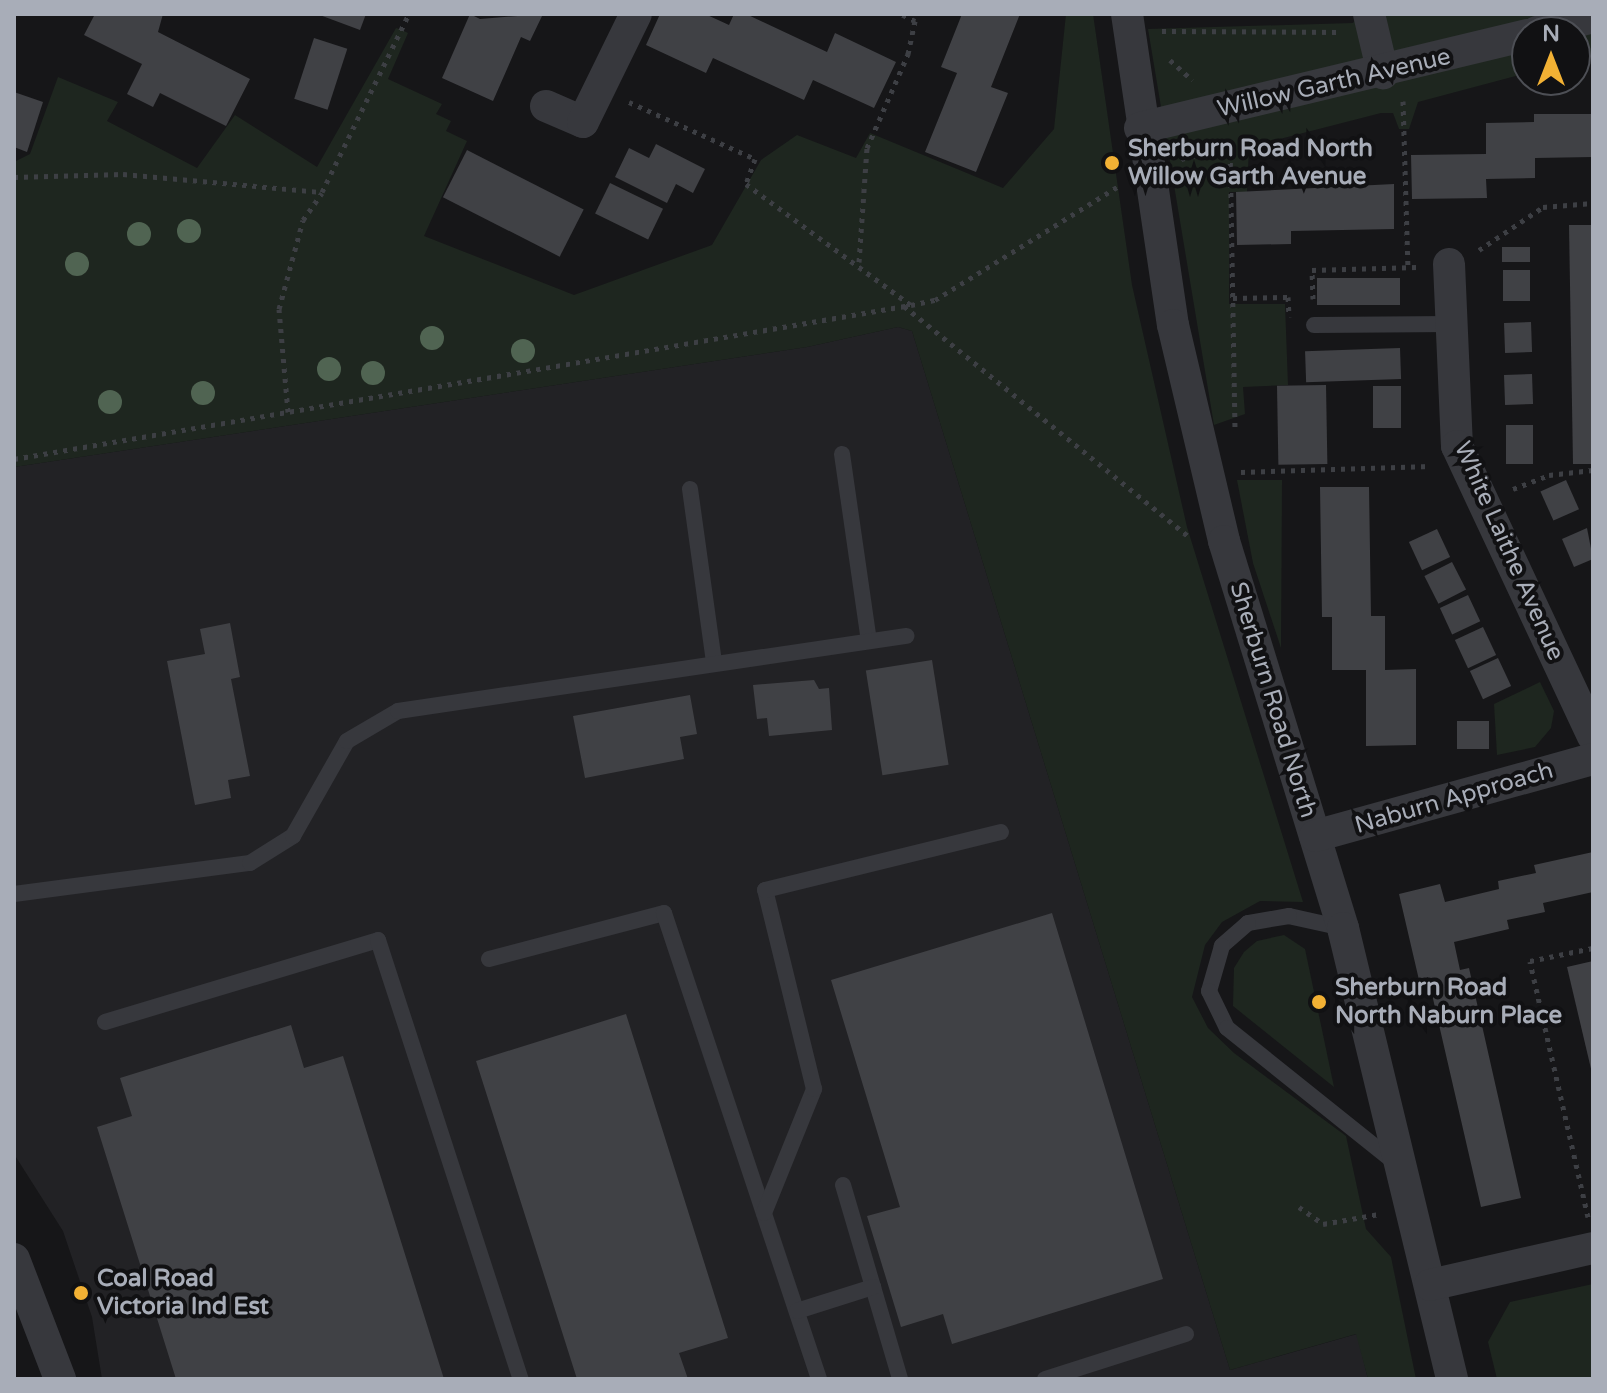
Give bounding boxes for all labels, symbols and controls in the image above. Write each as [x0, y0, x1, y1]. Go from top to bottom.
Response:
north arrow [1511, 16, 1591, 96]
text: N [1542, 21, 1560, 47]
street label: Willow Garth Avenue [1215, 42, 1453, 124]
place label: Sherburn Road North Willow Garth Avenue [1128, 135, 1373, 191]
marker: Sherburn Road North Willow Garth Avenue [1103, 154, 1121, 172]
street label: White Laithe Avenue [1448, 437, 1570, 665]
street label: Sherburn Road North [1223, 579, 1323, 821]
street label: Naburn Approach [1352, 756, 1556, 840]
place label: Sherburn Road North Naburn Place [1335, 974, 1562, 1030]
marker: Sherburn Road North Naburn Place [1310, 993, 1328, 1011]
place label: Coal Road Victoria Ind Est [97, 1265, 269, 1321]
marker: Coal Road Victoria Ind Est [72, 1284, 90, 1302]

